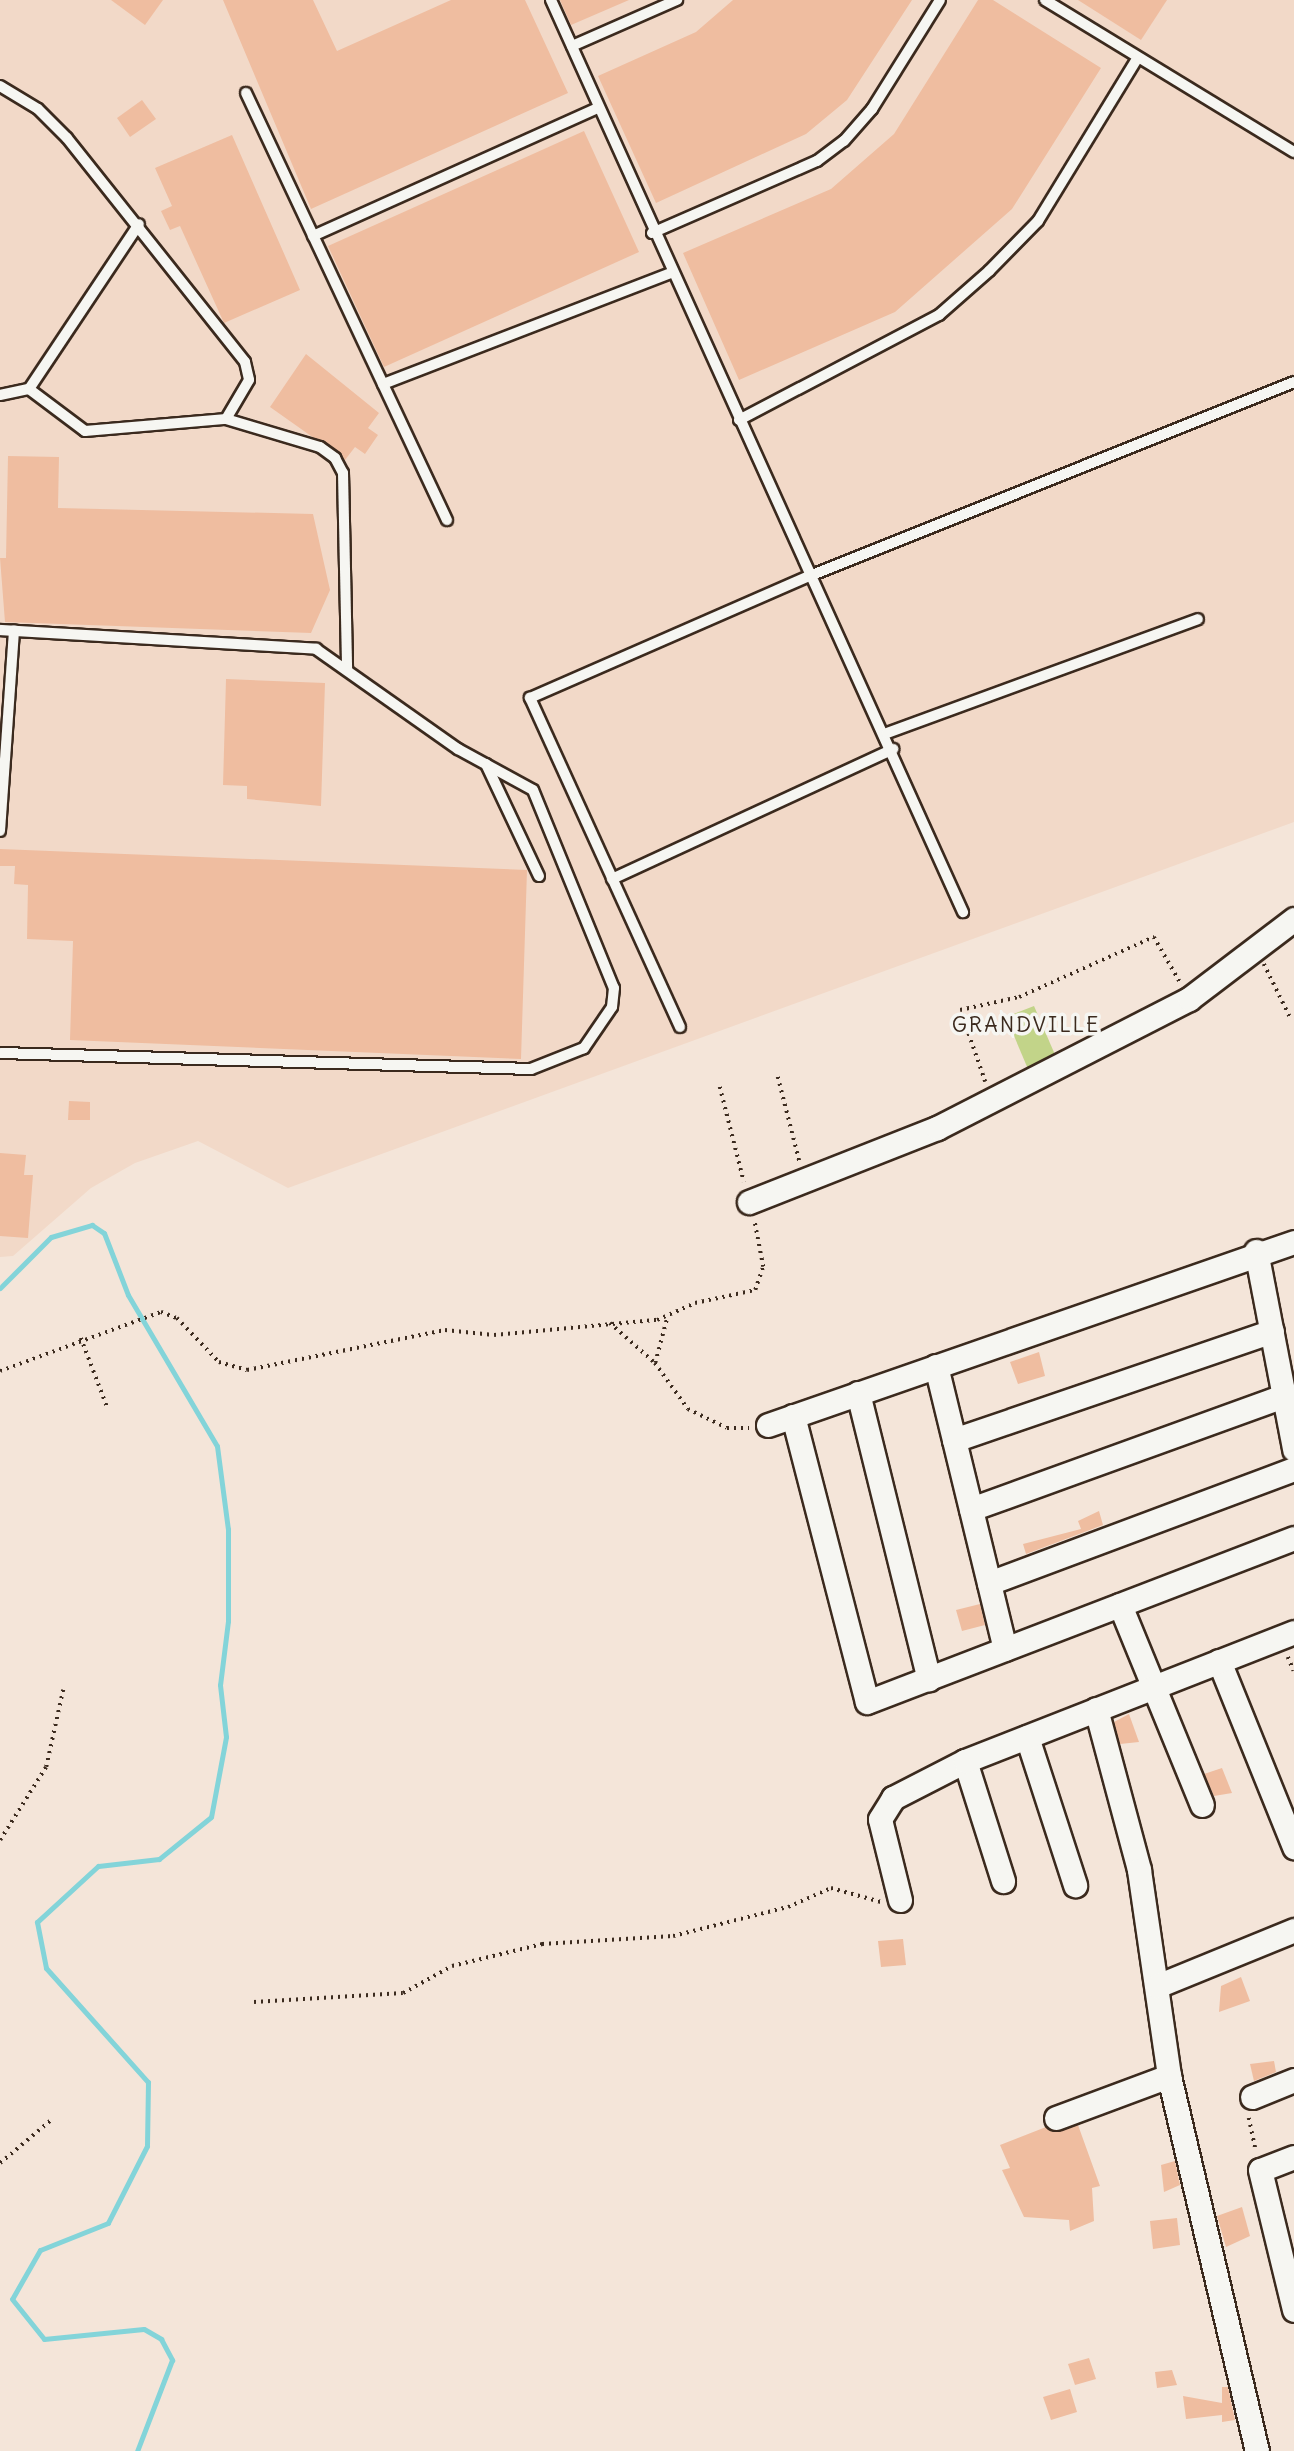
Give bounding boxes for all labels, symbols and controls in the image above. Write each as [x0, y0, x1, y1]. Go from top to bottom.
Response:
district label: GRANDVILLE [953, 1012, 1099, 1038]

